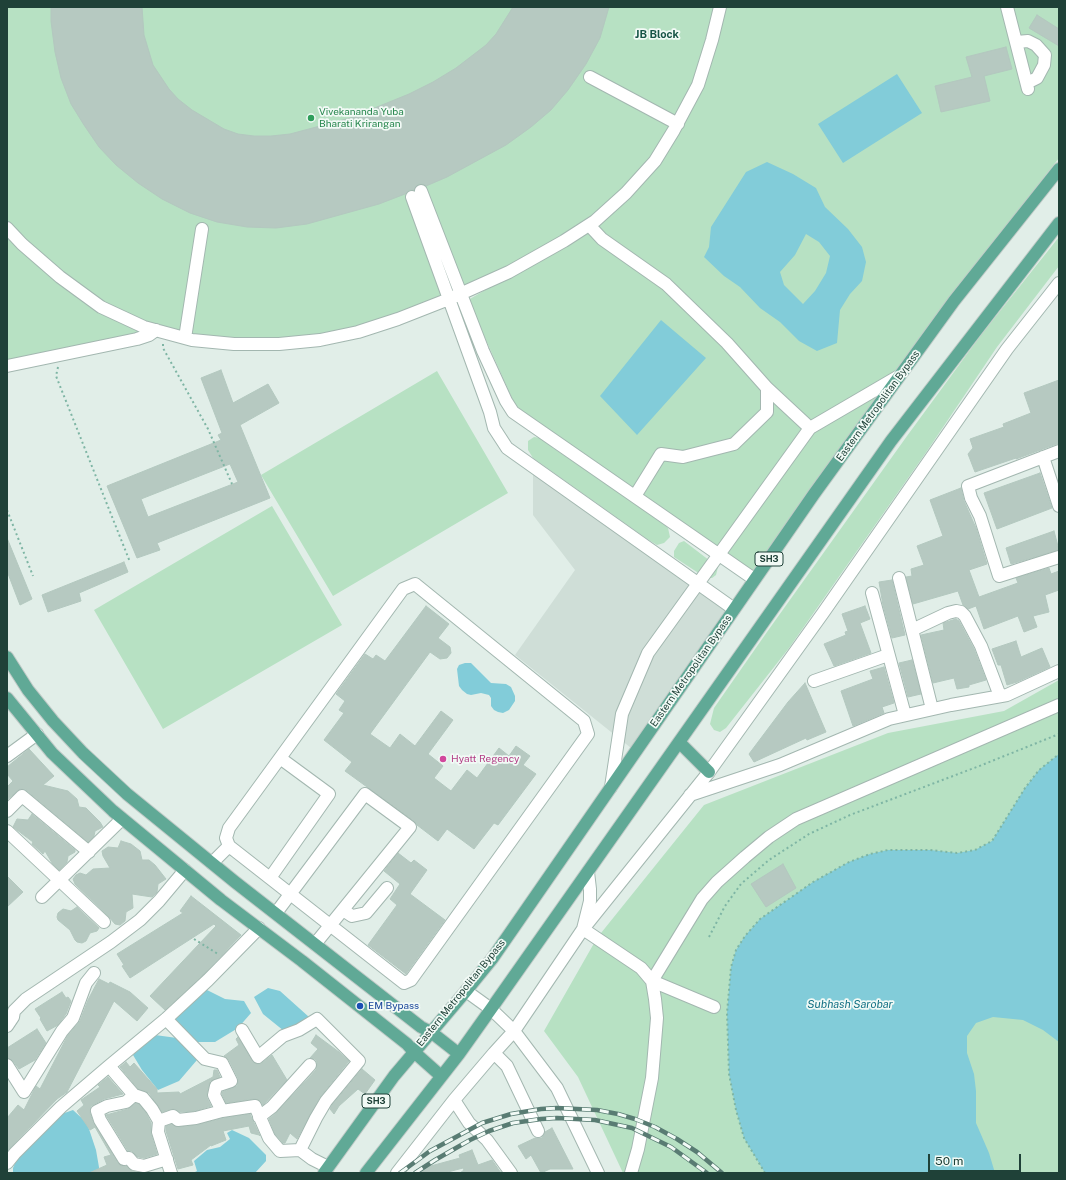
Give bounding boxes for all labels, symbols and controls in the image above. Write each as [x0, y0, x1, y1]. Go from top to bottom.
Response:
district label: JB Block [635, 28, 679, 42]
place label: Vivekananda Yuba Bharati Krirangan [319, 106, 404, 130]
marker: Vivekananda Yuba Bharati Krirangan [306, 113, 316, 123]
street label: Eastern Metropolitan Bypass [834, 348, 922, 464]
road number: SH3 [755, 552, 783, 566]
street label: Eastern Metropolitan Bypass [648, 613, 734, 729]
place label: Hyatt Regency [451, 753, 519, 765]
marker: Hyatt Regency [438, 754, 448, 764]
street label: Eastern Metropolitan Bypass [414, 937, 508, 1049]
water label: Subhash Sarobar [807, 998, 893, 1012]
place label: EM Bypass [368, 1000, 419, 1012]
marker: EM Bypass [355, 1001, 365, 1011]
road number: SH3 [362, 1094, 390, 1108]
scale bar [930, 1146, 1023, 1172]
text: 50 m [935, 1154, 963, 1168]

